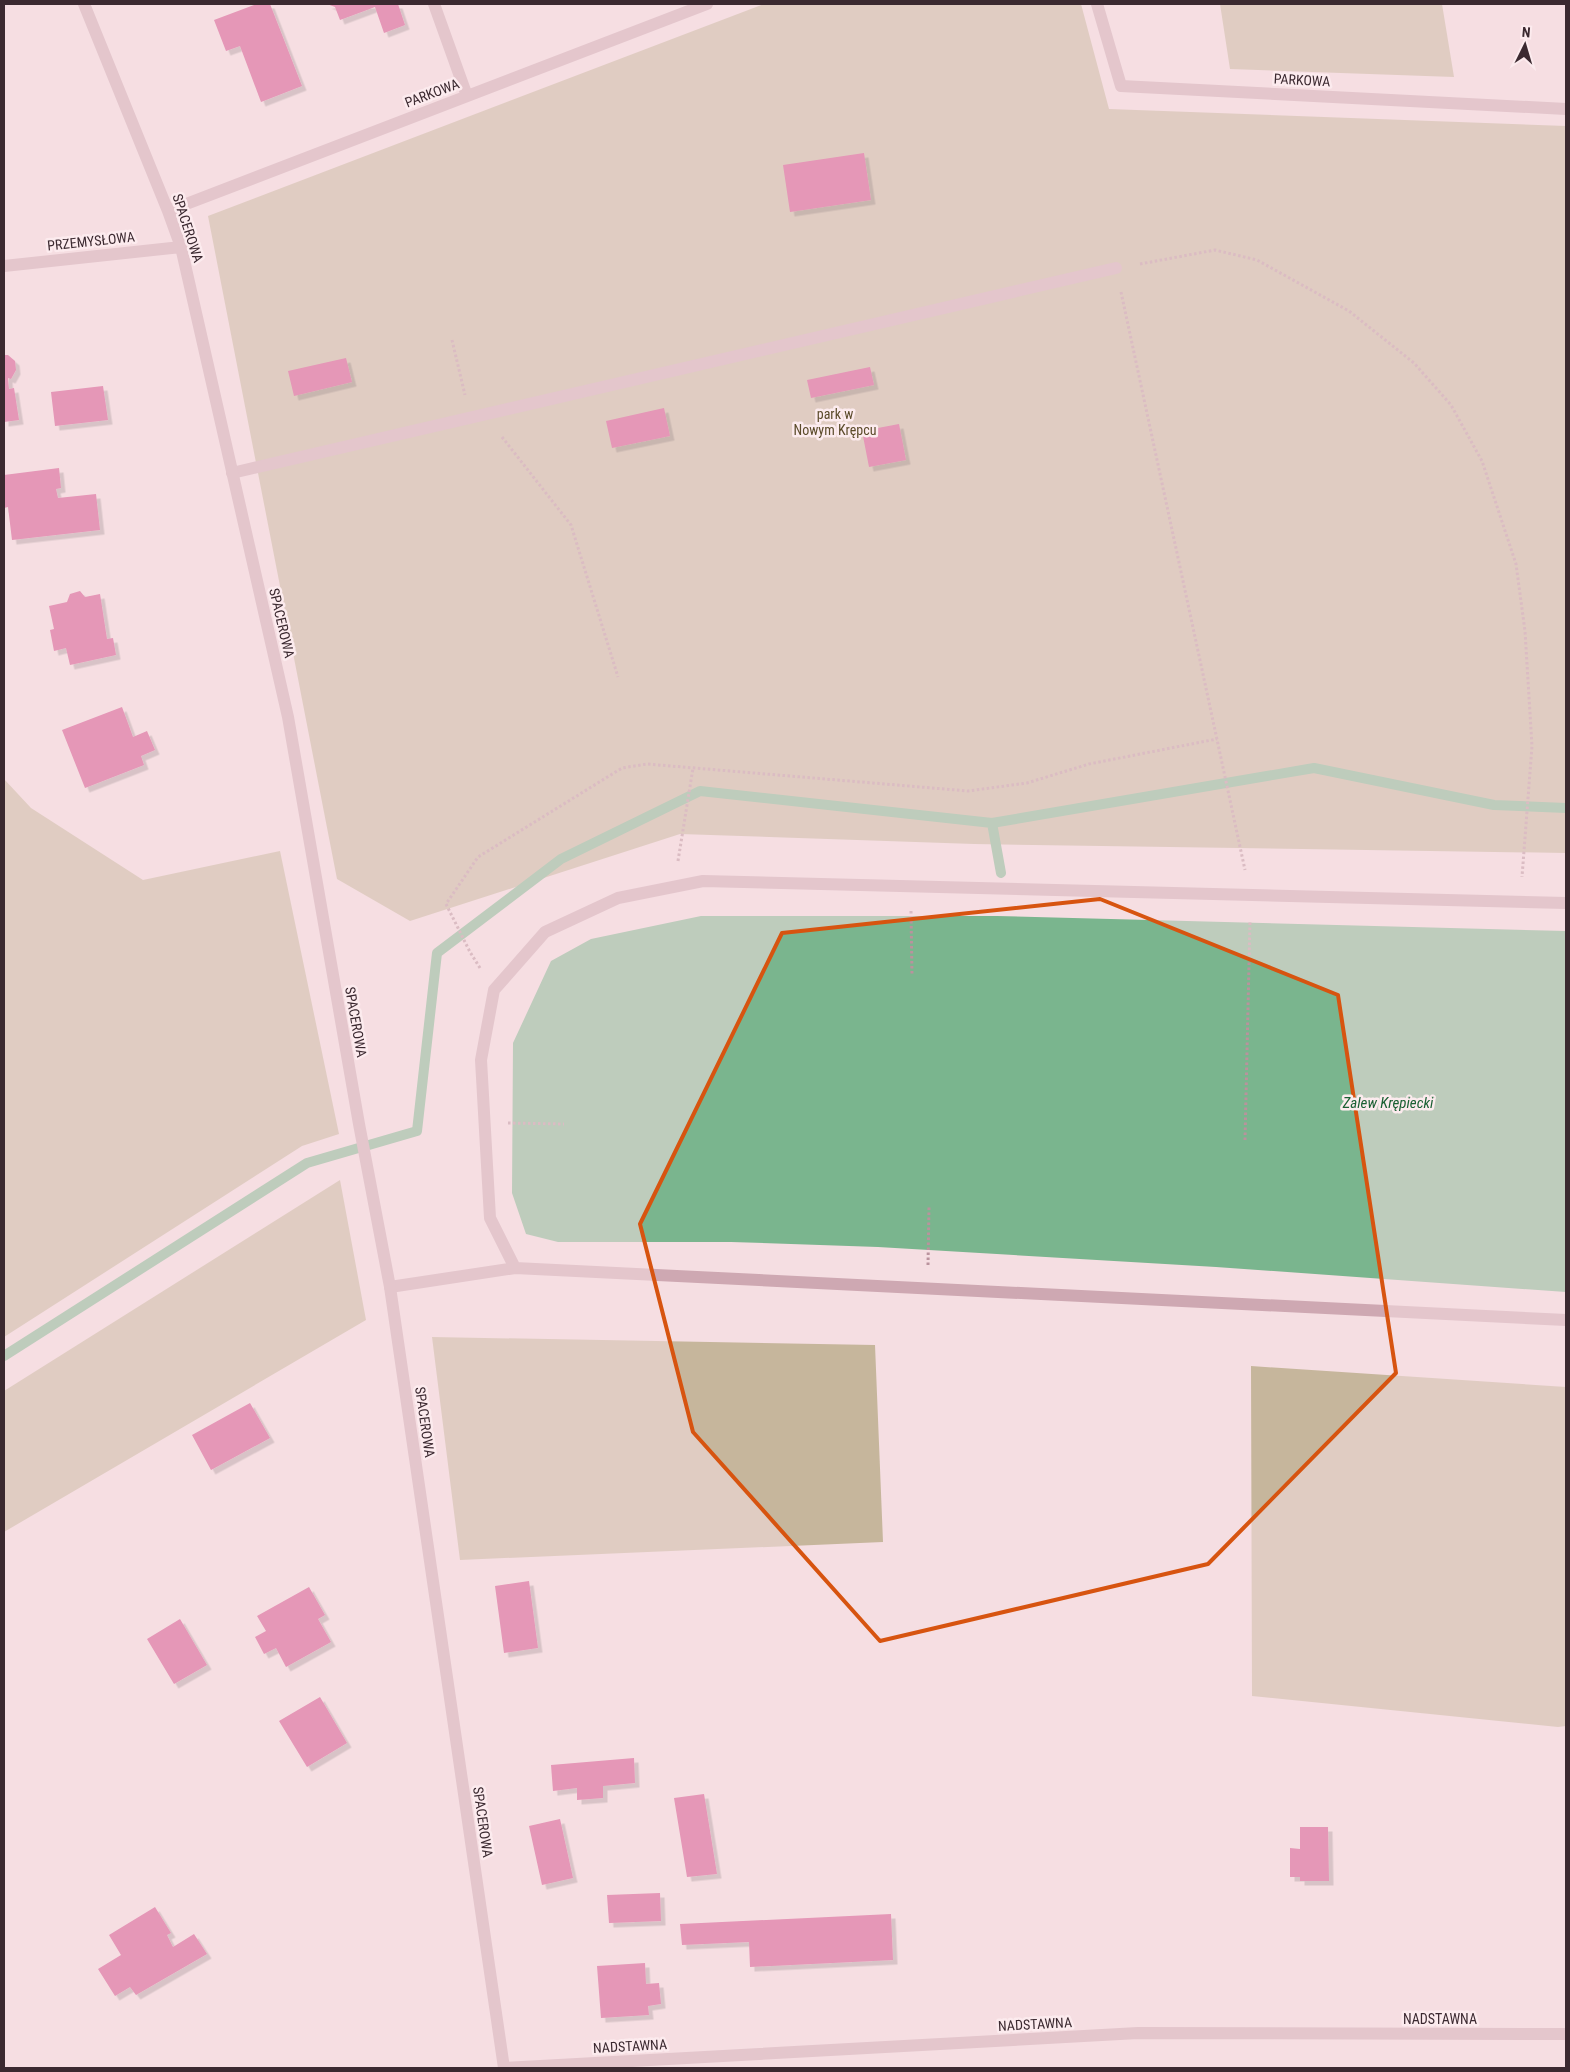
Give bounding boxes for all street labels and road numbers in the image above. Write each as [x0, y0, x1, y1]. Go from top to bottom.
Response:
street label: PARKOWA [1273, 71, 1331, 89]
street label: PARKOWA [403, 75, 461, 111]
street label: SPACEROWA [169, 192, 207, 264]
street label: PRZEMYSŁOWA [46, 228, 136, 254]
street label: SPACEROWA [266, 586, 298, 660]
street label: SPACEROWA [342, 986, 370, 1058]
street label: SPACEROWA [412, 1386, 438, 1458]
street label: SPACEROWA [470, 1786, 496, 1858]
street label: NADSTAWNA [1403, 2011, 1477, 2027]
street label: NADSTAWNA [998, 2014, 1072, 2034]
street label: NADSTAWNA [593, 2036, 667, 2056]

